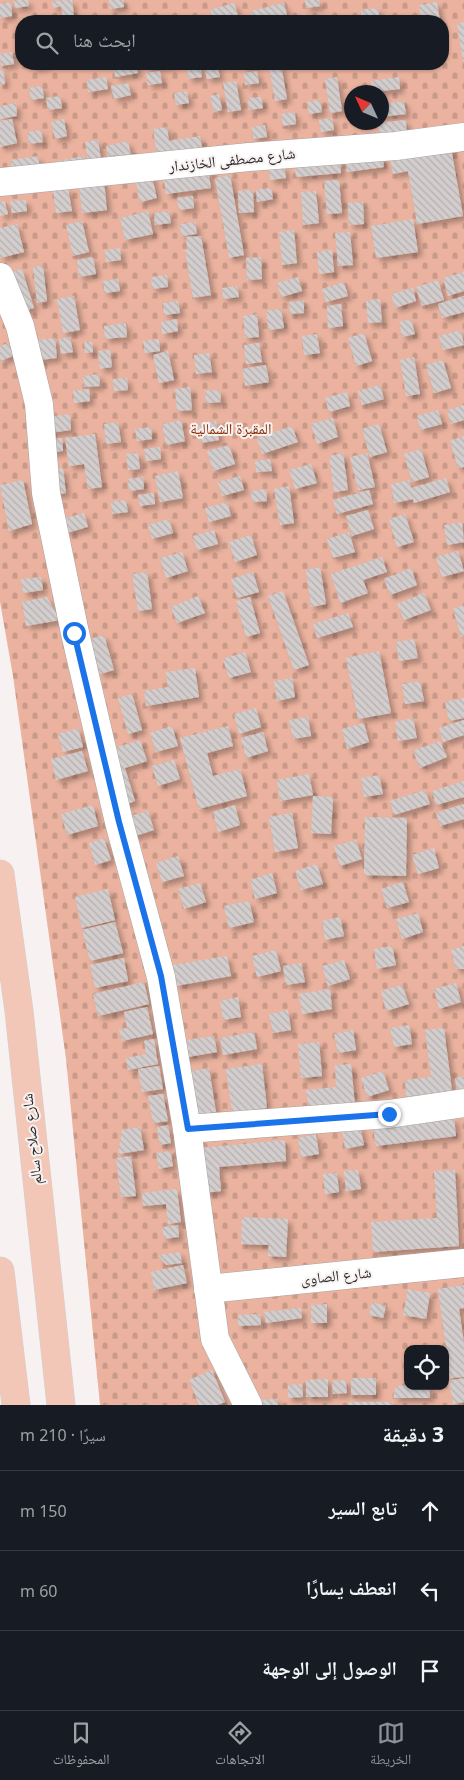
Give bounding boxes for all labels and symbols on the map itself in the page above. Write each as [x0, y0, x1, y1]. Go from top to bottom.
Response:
north arrow [344, 85, 389, 130]
street label: شارع مصطفى الخازندار [167, 142, 296, 177]
park label: المقبرة الشمالية [190, 418, 272, 438]
route start [63, 622, 86, 645]
street label: شارع صلاح سالم [16, 1092, 47, 1186]
route end [378, 1103, 401, 1126]
street label: شارع الصاوى [300, 1261, 372, 1290]

